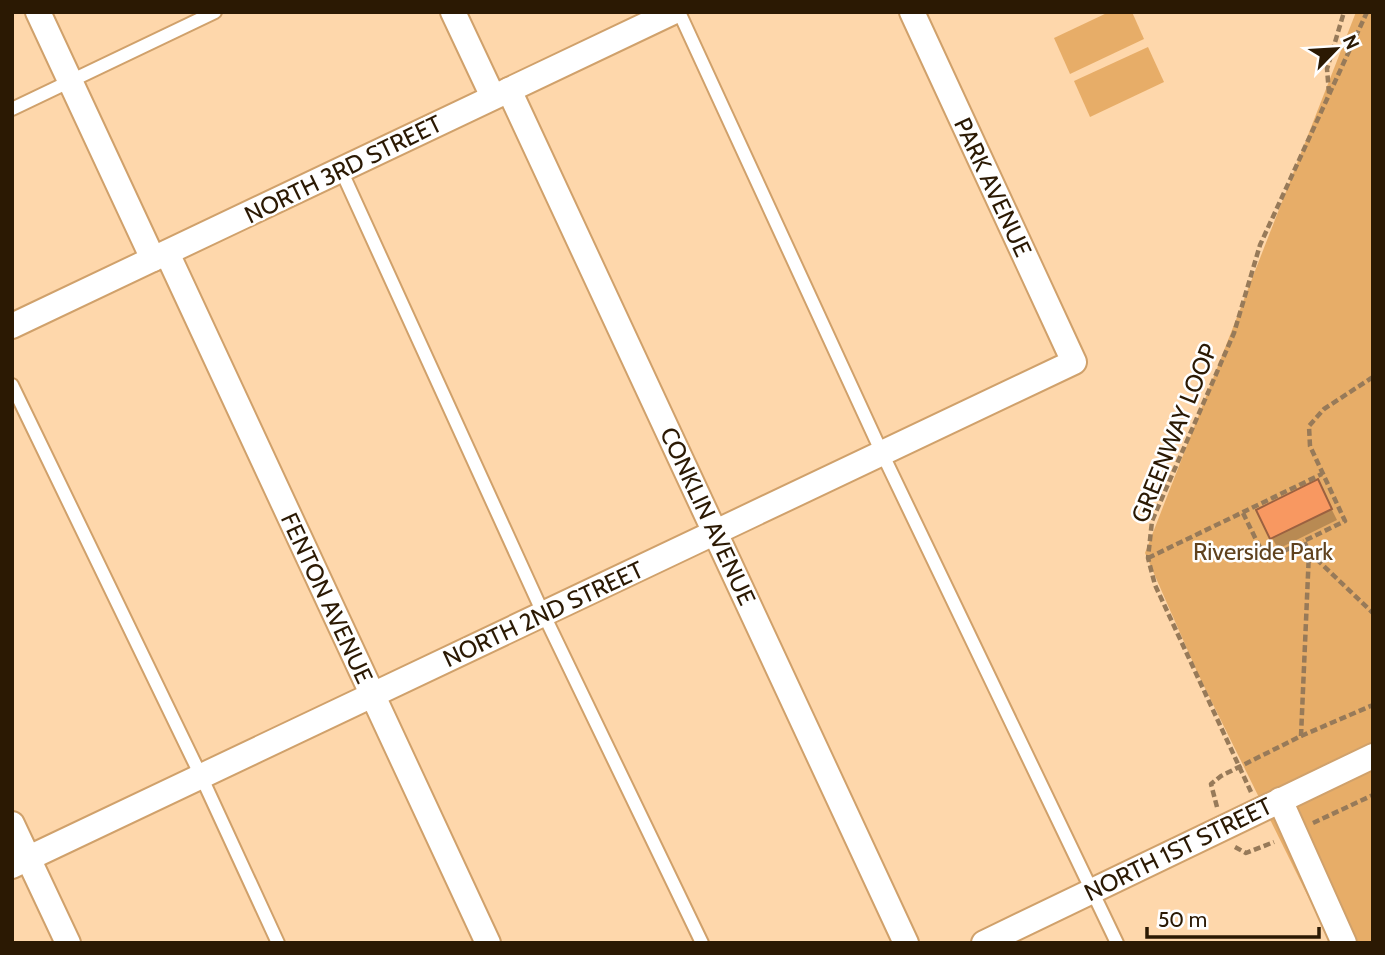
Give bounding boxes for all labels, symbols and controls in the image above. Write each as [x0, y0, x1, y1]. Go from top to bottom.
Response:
north arrow [1301, 14, 1371, 84]
text: N [1338, 31, 1364, 53]
street label: NORTH 3RD STREET [240, 109, 446, 229]
street label: PARK AVENUE [948, 113, 1038, 261]
street label: GREENWAY LOOP [1125, 339, 1223, 527]
street label: CONKLIN AVENUE [654, 422, 762, 610]
street label: FENTON AVENUE [275, 508, 379, 688]
park label: Riverside Park [1193, 537, 1333, 566]
street label: NORTH 2ND STREET [438, 555, 648, 673]
street label: NORTH 1ST STREET [1079, 791, 1277, 907]
scale bar [1147, 895, 1318, 939]
text: 50 m [1158, 907, 1207, 932]

